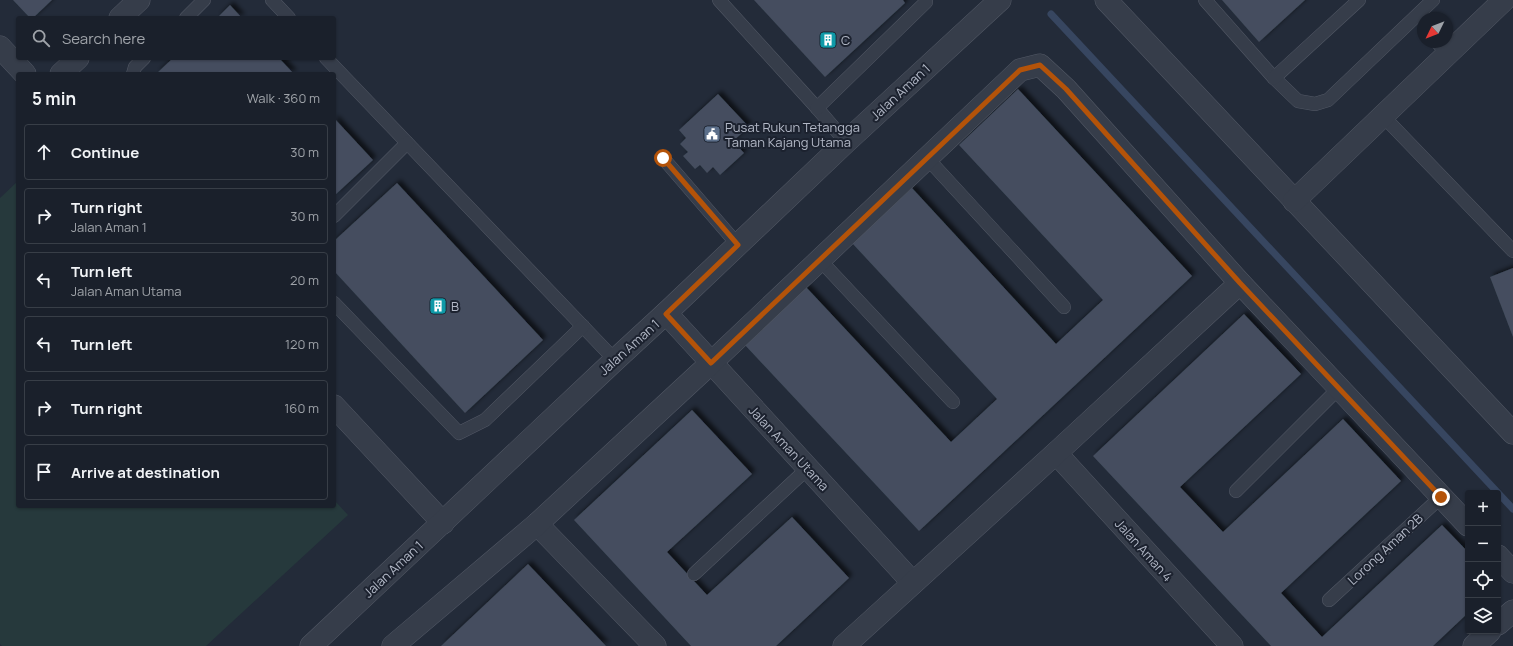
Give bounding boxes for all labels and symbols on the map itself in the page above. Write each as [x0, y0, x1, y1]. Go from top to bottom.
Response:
north arrow [1417, 12, 1453, 48]
building icon: C [818, 30, 838, 50]
place label: C [841, 31, 850, 49]
street label: Jalan Aman 1 [866, 60, 934, 124]
place label: Pusat Rukun Tetangga Taman Kajang Utama [725, 118, 860, 151]
public building icon: Pusat Rukun Tetangga Taman Kajang Utama [702, 124, 722, 144]
route start [654, 149, 672, 167]
building icon: B [428, 296, 448, 316]
place label: B [451, 297, 459, 315]
street label: Jalan Aman 1 [595, 315, 663, 379]
street label: Jalan Aman Utama [745, 401, 833, 495]
route end [1432, 488, 1450, 506]
street label: Lorong Aman 2B [1343, 509, 1427, 589]
street label: Jalan Aman 4 [1111, 515, 1177, 585]
street label: Jalan Aman 1 [359, 537, 427, 601]

